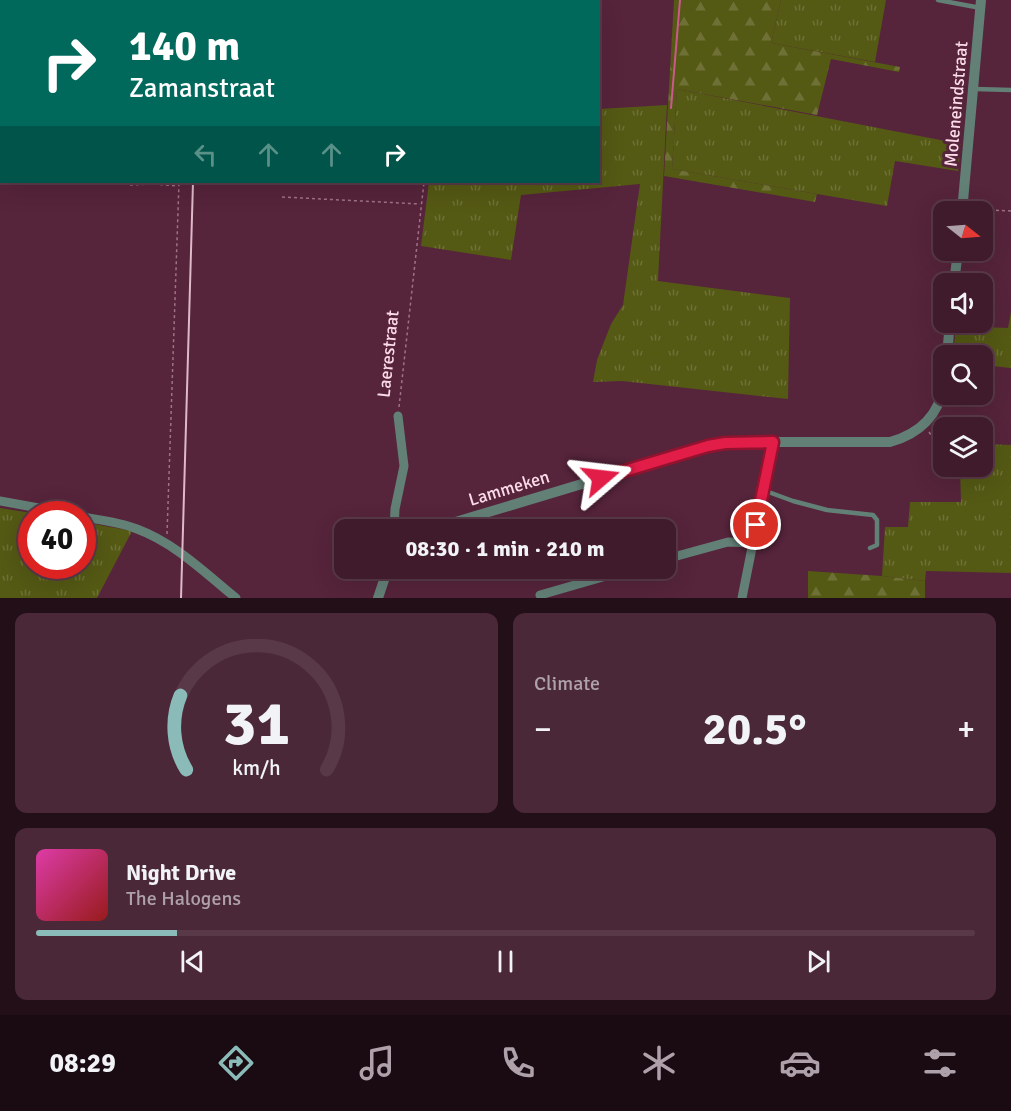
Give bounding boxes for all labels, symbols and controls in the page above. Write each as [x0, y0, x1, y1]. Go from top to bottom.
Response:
text: 140 m [129, 21, 240, 72]
icon: right [30, 24, 108, 102]
street label: Moleneindstraat [940, 40, 972, 168]
text: Zamanstraat [129, 72, 275, 105]
icon: left [189, 138, 222, 171]
icon: ahead [252, 138, 285, 171]
icon: ahead [315, 138, 348, 171]
icon: right [378, 138, 411, 171]
north arrow [933, 201, 993, 261]
map controls [933, 201, 993, 477]
button: sound [933, 273, 993, 333]
street label: Laerestraat [372, 309, 404, 399]
button: search [933, 345, 993, 405]
button: layers [933, 417, 993, 477]
position arrow [569, 446, 633, 510]
street label: Lammeken [466, 465, 552, 511]
pin [730, 499, 781, 550]
speed limit sign: 40 [18, 501, 96, 579]
icon: arrive [739, 508, 772, 541]
text: 08:30 · 1 min · 210 m [405, 535, 605, 562]
text: Climate [534, 671, 600, 696]
text: 31 [223, 685, 290, 762]
text: 20.5° [703, 702, 806, 757]
text: − [534, 709, 552, 750]
text: + [957, 709, 975, 750]
text: km/h [232, 755, 281, 781]
text: Night Drive [126, 859, 236, 886]
text: The Halogens [126, 886, 241, 911]
icon: previous [176, 945, 209, 978]
icon: pause [489, 945, 522, 978]
icon: next [802, 945, 835, 978]
icon: directions [215, 1042, 257, 1084]
icon: music [356, 1042, 398, 1084]
icon: phone [497, 1042, 539, 1084]
icon: climate [638, 1042, 680, 1084]
icon: car [779, 1042, 821, 1084]
icon: filters [919, 1042, 961, 1084]
text: 08:29 [49, 1047, 116, 1080]

